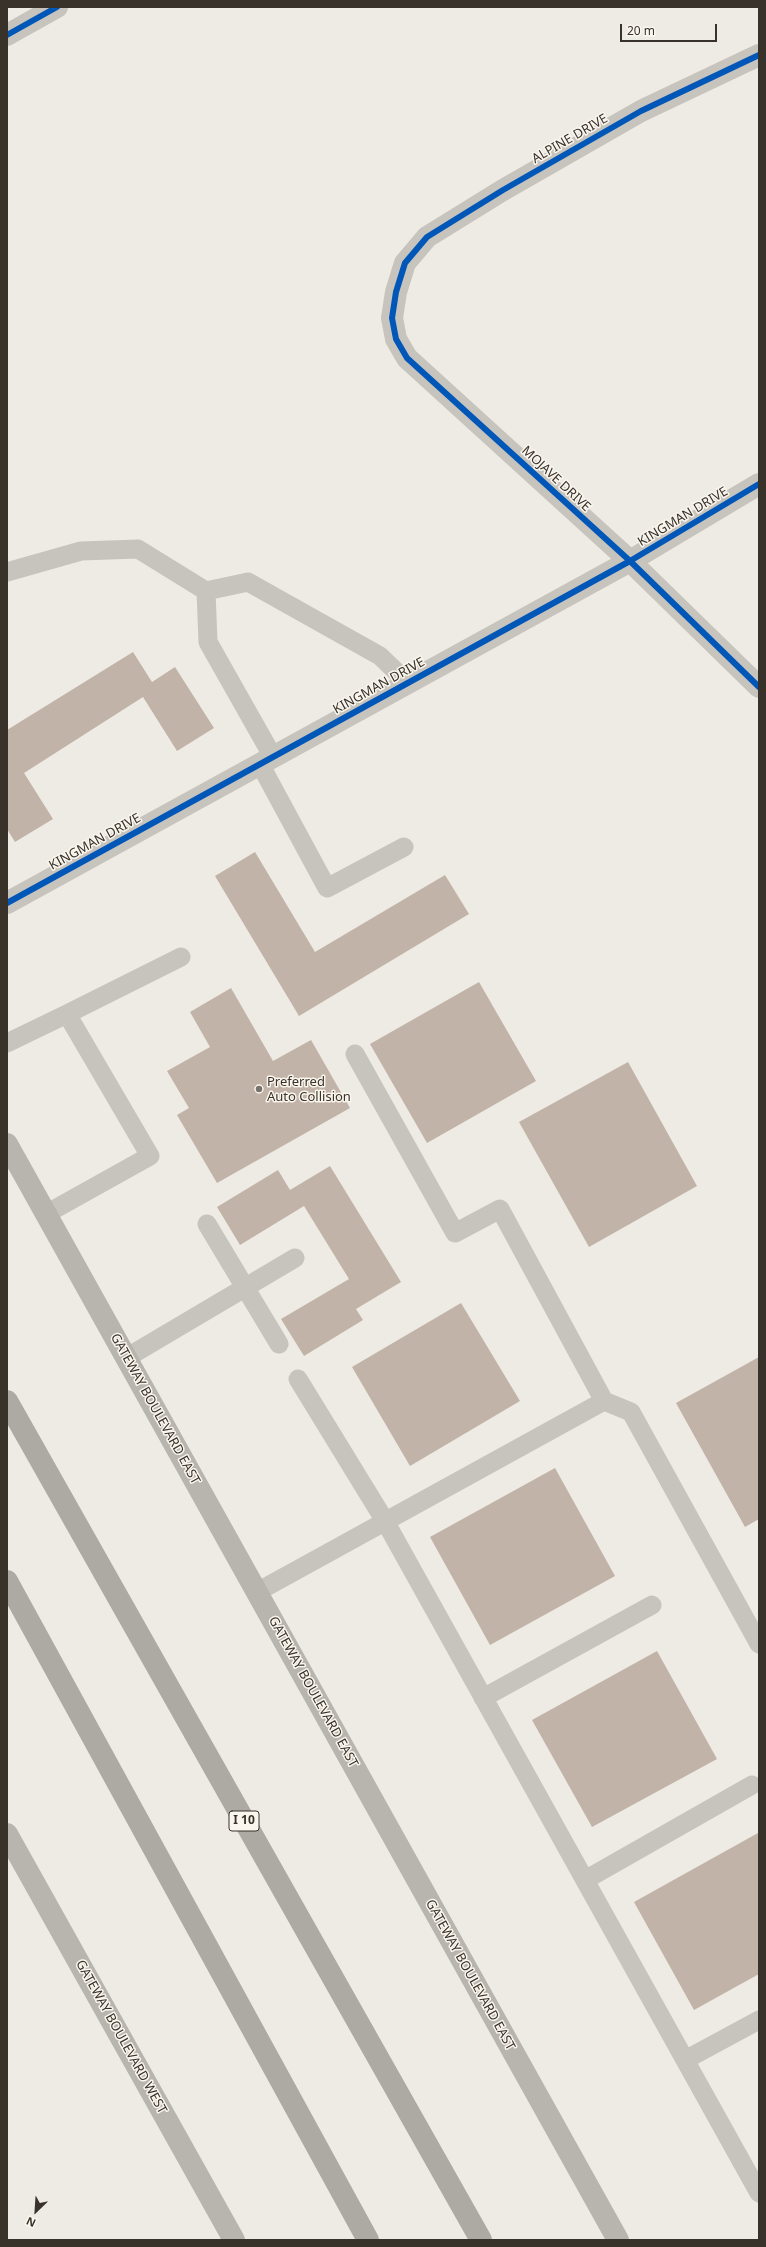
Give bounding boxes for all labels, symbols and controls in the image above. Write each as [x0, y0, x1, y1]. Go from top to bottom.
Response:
scale bar [622, 16, 719, 42]
text: 20 m [627, 22, 655, 39]
street label: ALPINE DRIVE [529, 111, 611, 167]
street label: MOJAVE DRIVE [518, 443, 594, 515]
street label: KINGMAN DRIVE [635, 484, 731, 550]
street label: KINGMAN DRIVE [331, 654, 427, 718]
street label: KINGMAN DRIVE [47, 810, 143, 874]
place label: Preferred Auto Collision [267, 1074, 351, 1105]
marker: Preferred Auto Collision [254, 1084, 264, 1094]
street label: GATEWAY BOULEVARD EAST [107, 1331, 203, 1487]
street label: GATEWAY BOULEVARD EAST [265, 1614, 361, 1770]
road number: I 10 [229, 1811, 259, 1831]
street label: GATEWAY BOULEVARD EAST [422, 1897, 518, 2053]
street label: GATEWAY BOULEVARD WEST [72, 1957, 170, 2117]
north arrow [16, 2191, 56, 2231]
text: N [23, 2214, 38, 2231]

